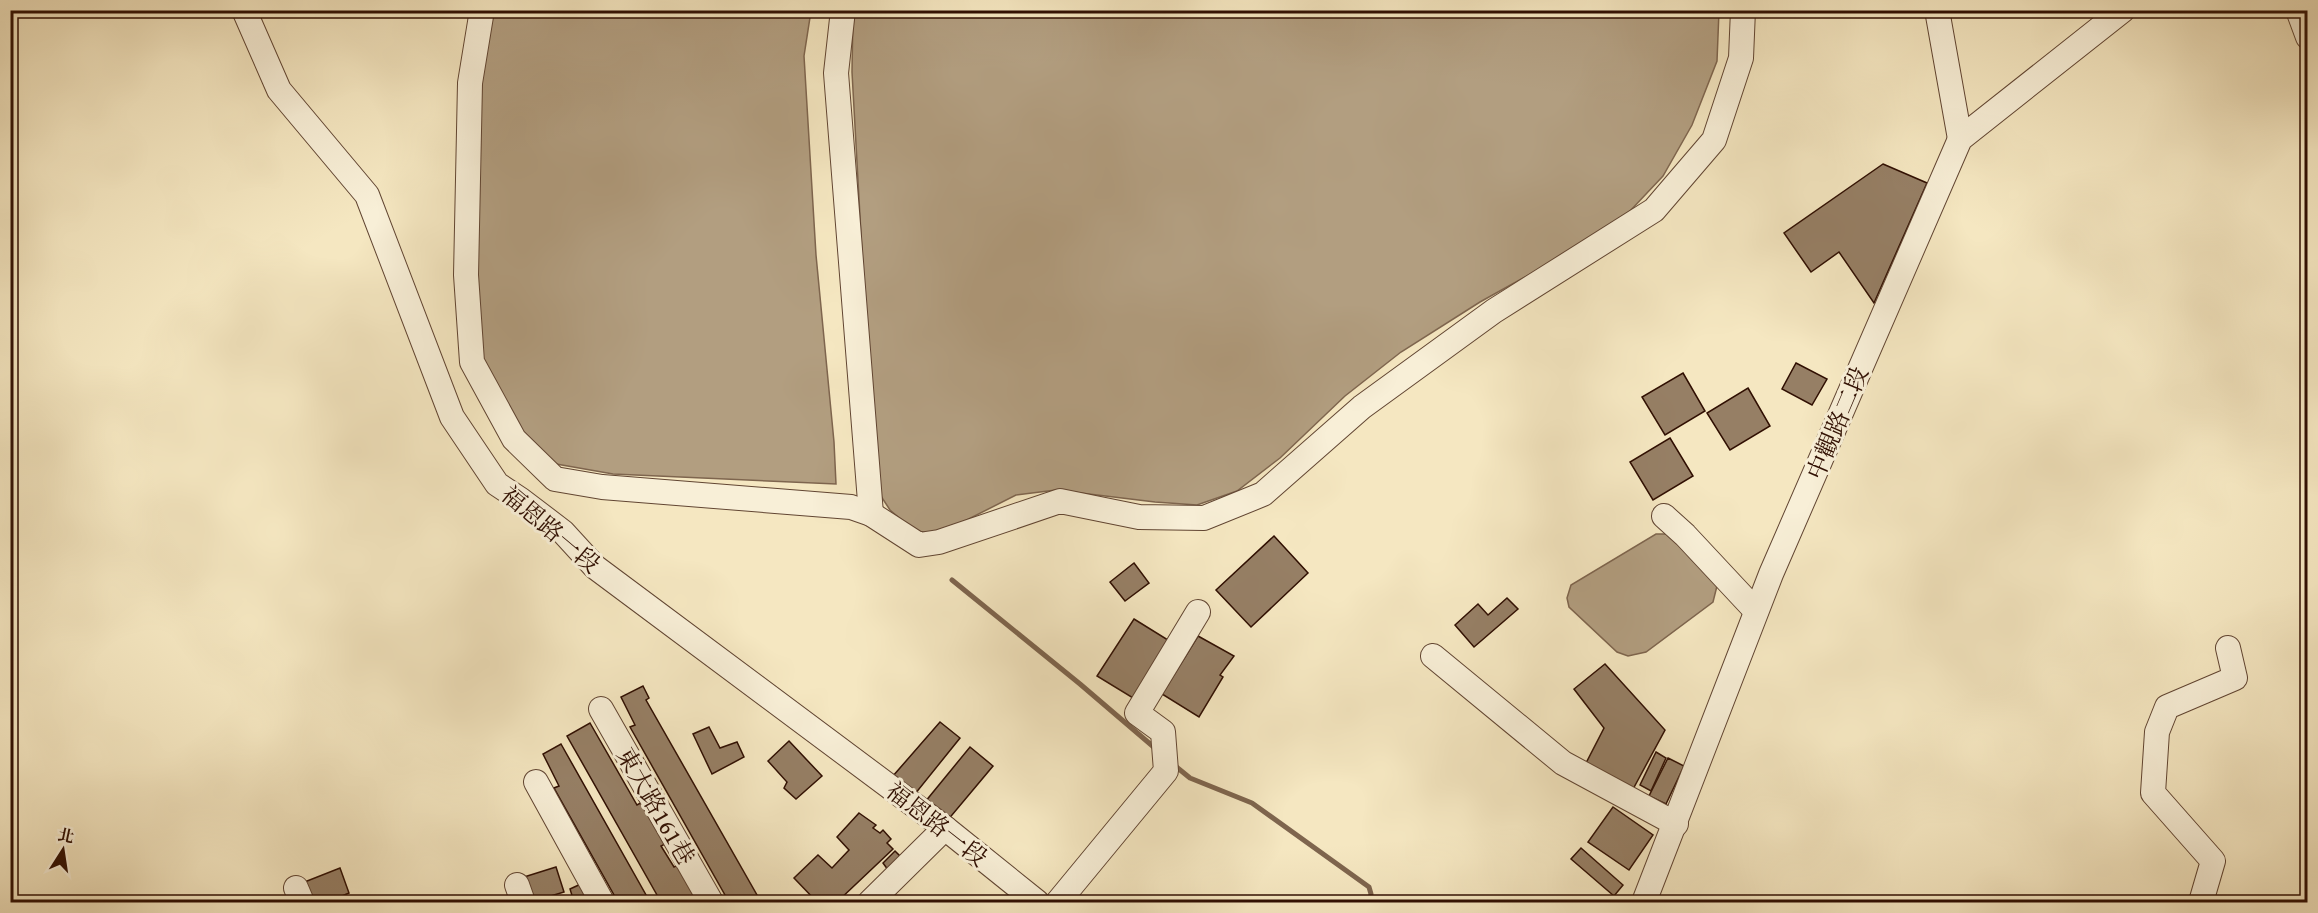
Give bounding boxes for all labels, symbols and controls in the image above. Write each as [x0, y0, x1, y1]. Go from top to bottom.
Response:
street label: 中觀路二段 [1797, 361, 1877, 485]
street label: 福恩路一段 [494, 477, 608, 581]
street label: 東大路161巷 [608, 741, 704, 871]
street label: 福恩路一段 [879, 773, 995, 875]
north arrow [33, 820, 93, 880]
text: 北 [56, 822, 76, 849]

